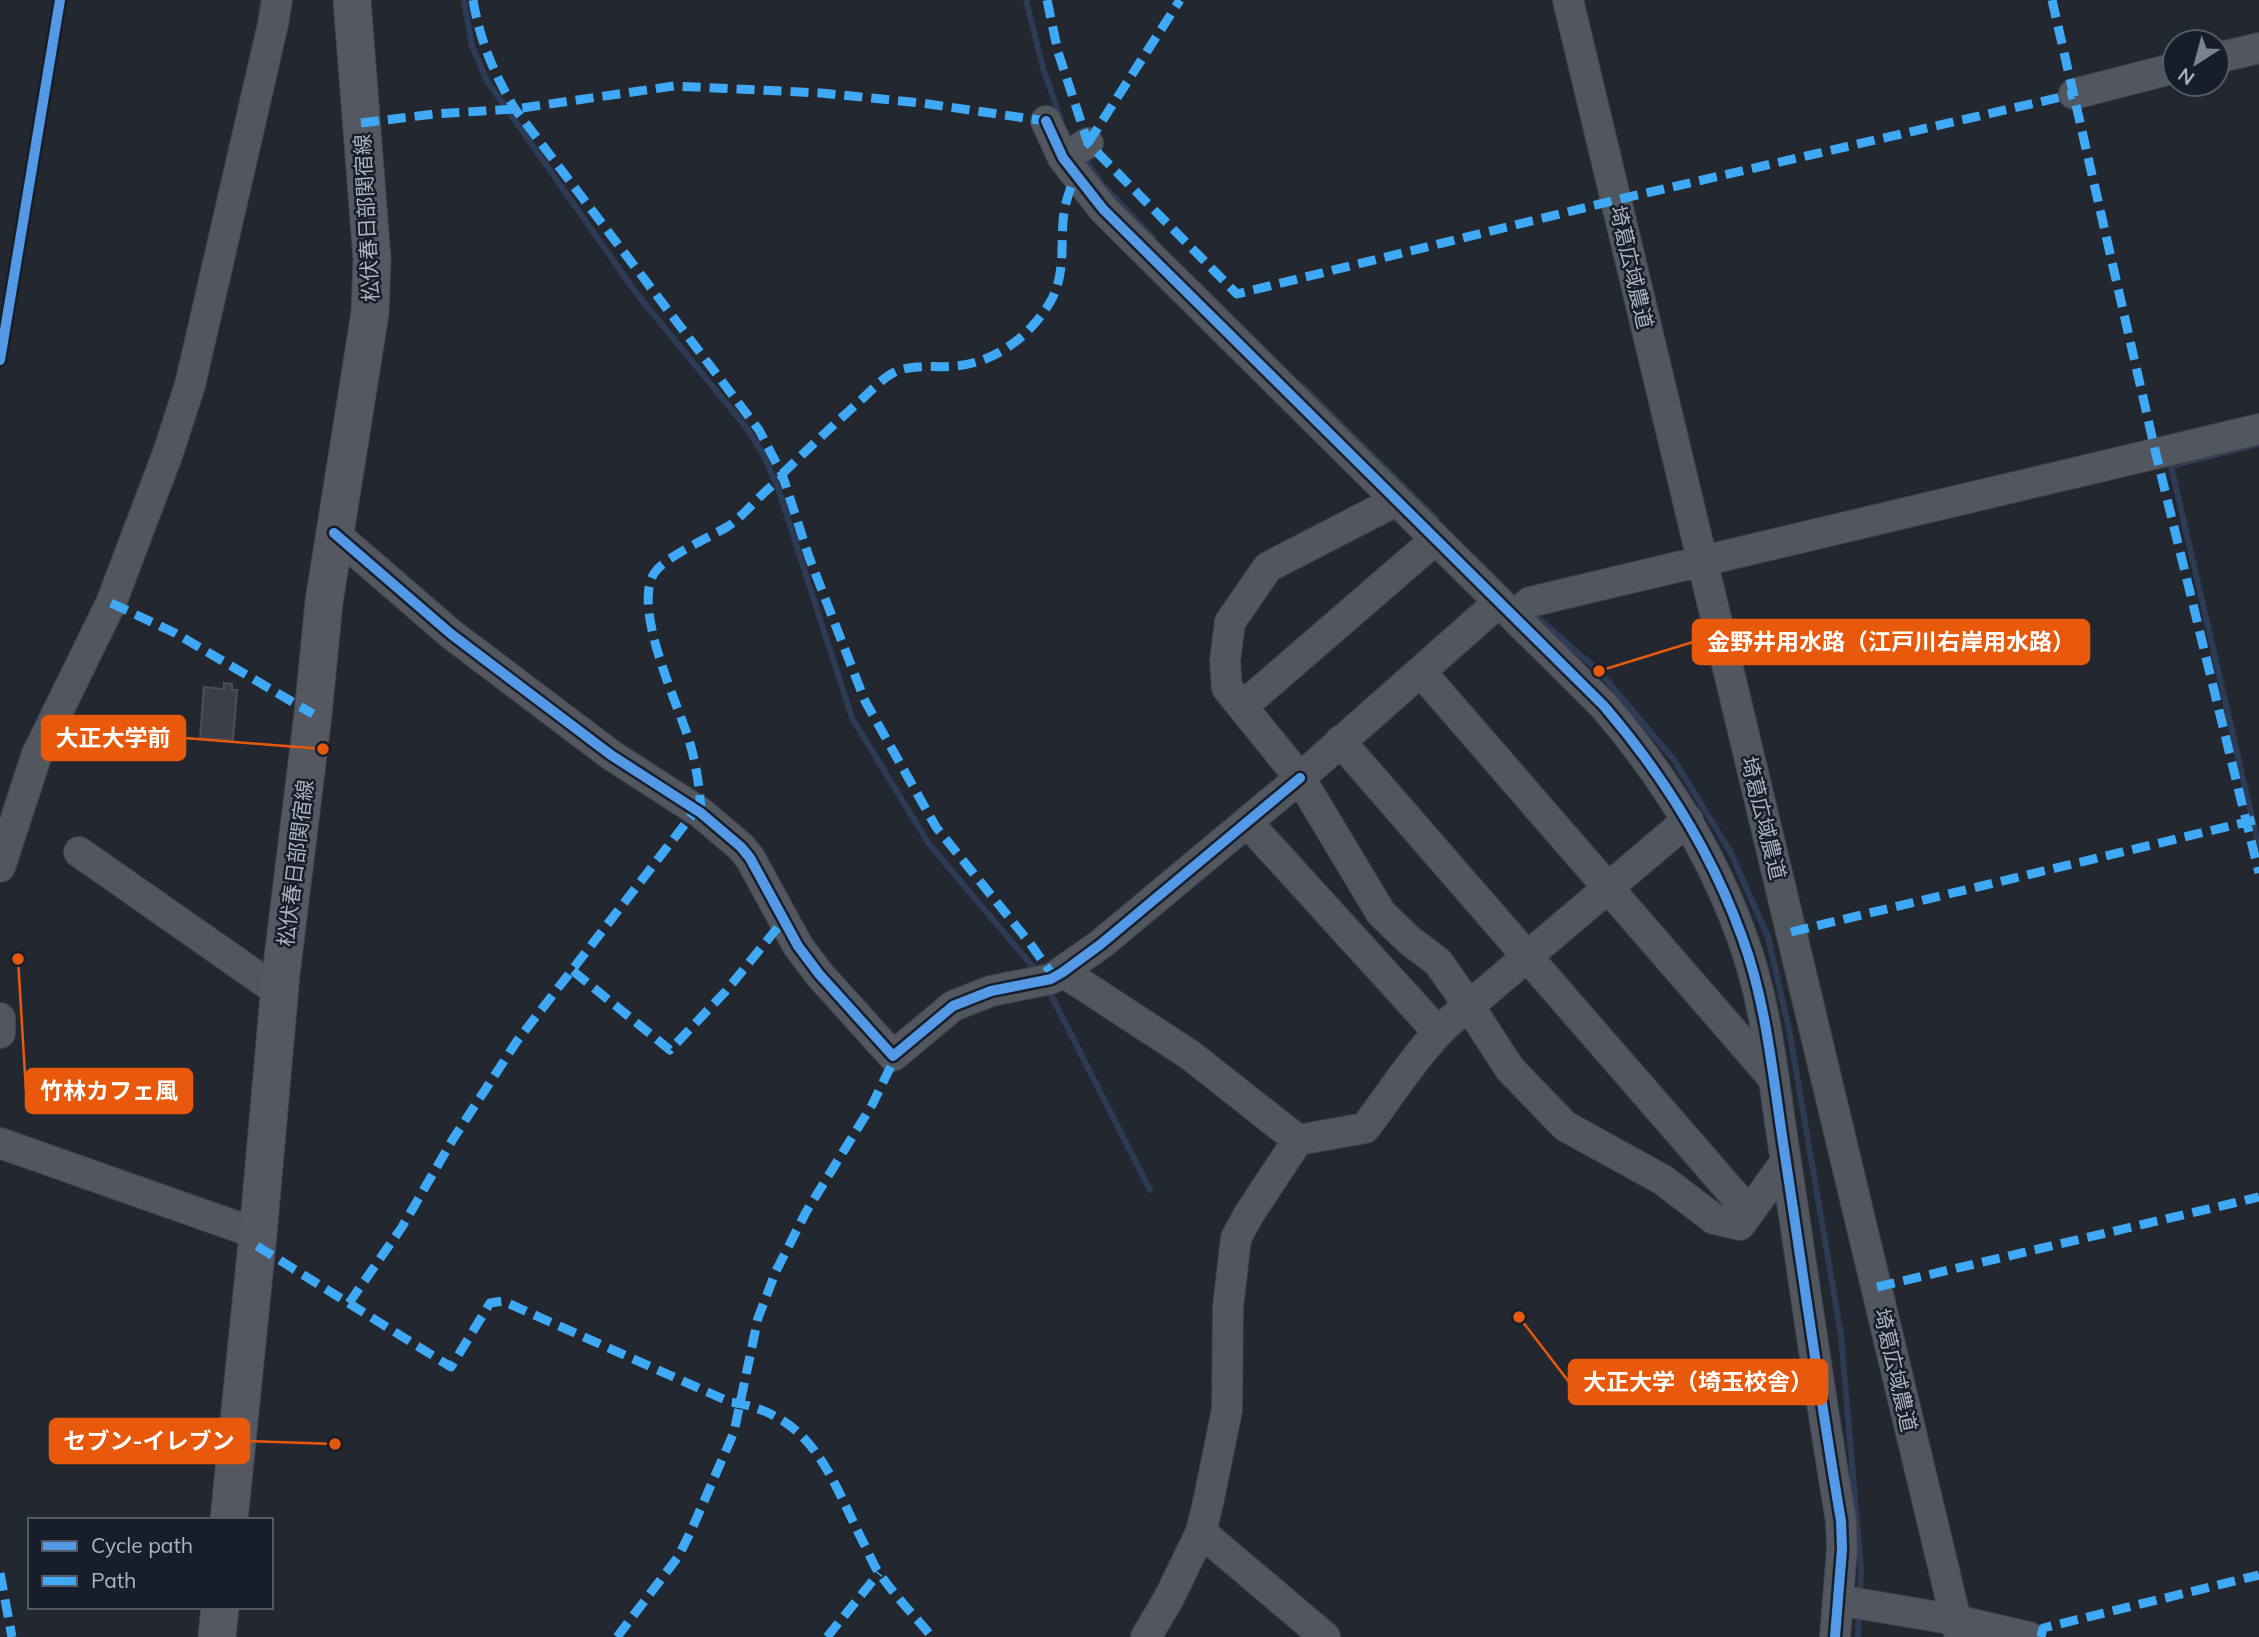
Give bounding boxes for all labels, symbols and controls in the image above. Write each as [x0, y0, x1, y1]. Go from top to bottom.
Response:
north arrow [2161, 28, 2231, 98]
text: N [2173, 63, 2199, 91]
street label: 松伏春日部関宿線 [349, 133, 383, 303]
street label: 埼葛広域農道 [1605, 203, 1659, 331]
callout: 金野井用水路（江戸川右岸用水路） [1693, 620, 2089, 664]
text: 金野井用水路（江戸川右岸用水路） [1707, 627, 2075, 656]
callout: 大正大学前 [42, 716, 185, 760]
text: 大正大学前 [56, 723, 171, 752]
street label: 埼葛広域農道 [1736, 754, 1792, 882]
street label: 松伏春日部関宿線 [272, 778, 318, 948]
callout: 竹林カフェ風 [26, 1069, 192, 1113]
text: 竹林カフェ風 [40, 1076, 178, 1105]
street label: 埼葛広域農道 [1869, 1306, 1923, 1434]
callout: 大正大学（埼玉校舎） [1569, 1360, 1827, 1404]
text: 大正大学（埼玉校舎） [1583, 1367, 1813, 1396]
callout: セブン-イレブン [50, 1419, 249, 1463]
text: セブン-イレブン [63, 1426, 235, 1455]
legend [28, 1518, 273, 1609]
text: Cycle path [91, 1532, 193, 1558]
text: Path [91, 1567, 136, 1593]

